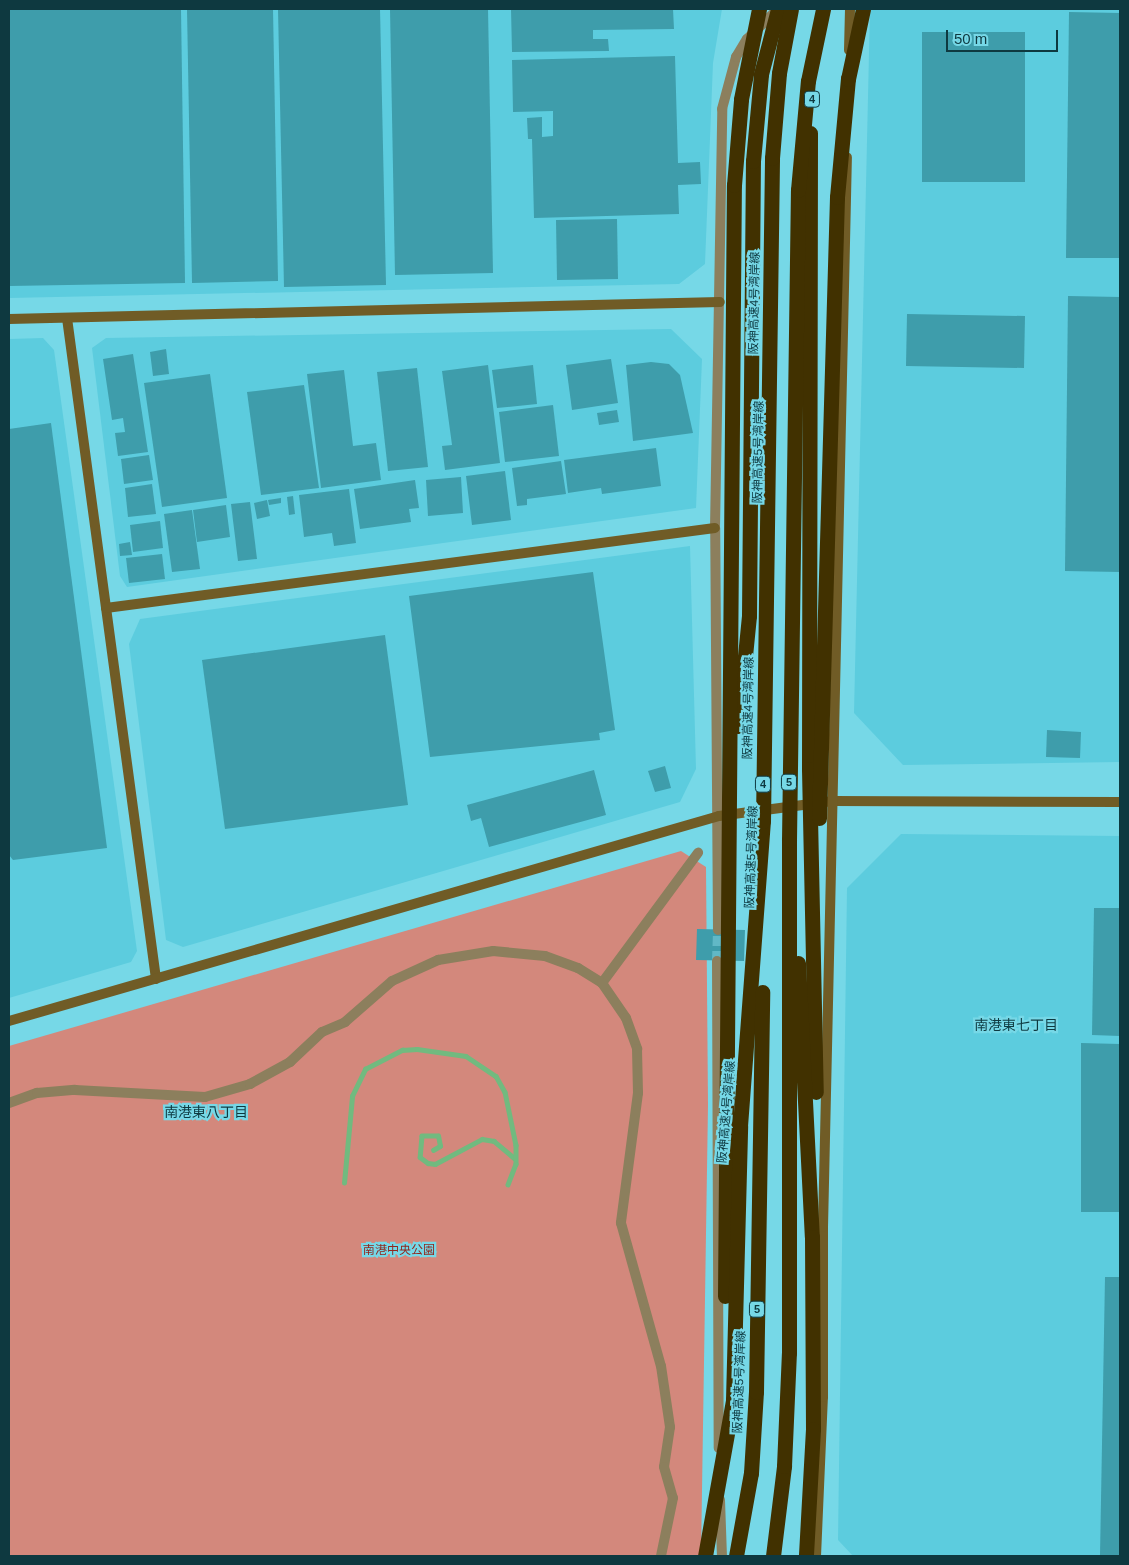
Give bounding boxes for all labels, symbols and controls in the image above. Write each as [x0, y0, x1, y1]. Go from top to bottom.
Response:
scale bar [949, 20, 1062, 52]
text: 50 m [954, 30, 987, 47]
road number: 4 [803, 90, 821, 108]
street label: 阪神高速4号湾岸線 [747, 252, 763, 354]
street label: 阪神高速5号湾岸線 [751, 401, 767, 503]
street label: 阪神高速4号湾岸線 [741, 657, 757, 759]
road number: 5 [780, 774, 798, 790]
road number: 4 [754, 776, 772, 792]
street label: 阪神高速5号湾岸線 [743, 805, 761, 909]
district label: 南港東七丁目 [974, 1017, 1058, 1033]
street label: 阪神高速4号湾岸線 [715, 1060, 739, 1164]
district label: 南港東八丁目 [164, 1104, 248, 1120]
park label: 南港中央公園 [363, 1244, 435, 1258]
road number: 5 [748, 1300, 766, 1318]
street label: 阪神高速5号湾岸線 [731, 1330, 749, 1434]

